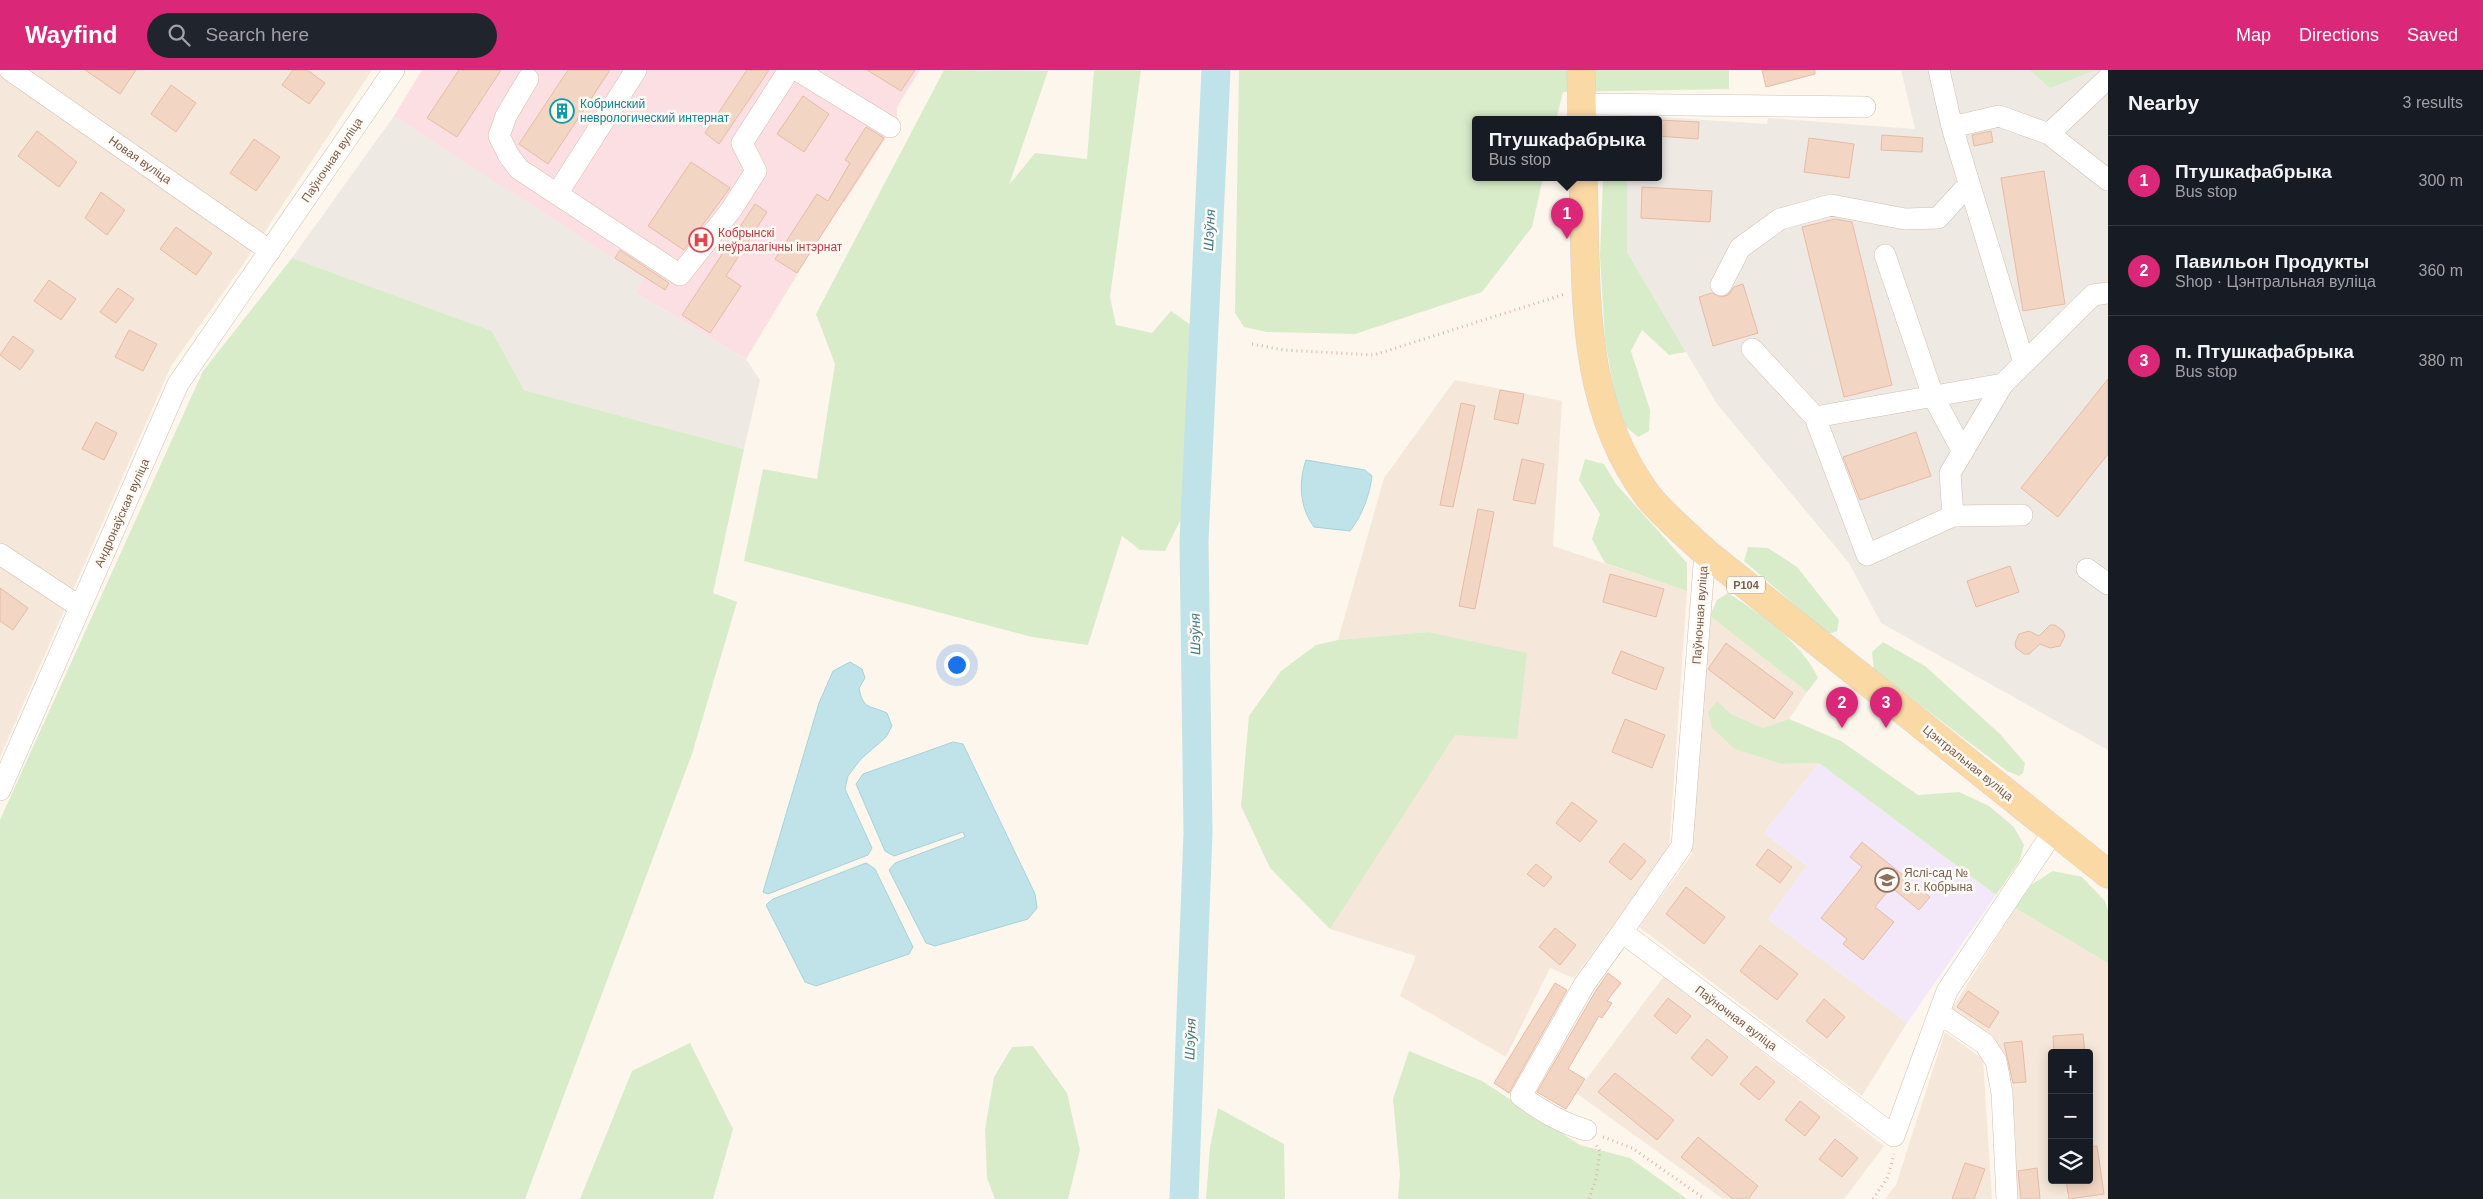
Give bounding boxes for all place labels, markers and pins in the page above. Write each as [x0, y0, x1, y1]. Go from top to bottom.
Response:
place label: Кобринский неврологический интернат [580, 97, 730, 125]
building icon: Кобринский неврологический интернат [549, 98, 575, 124]
pin: 1 [1551, 198, 1583, 239]
place label: Кобрынскі неўралагічны інтэрнат [718, 226, 843, 254]
hospital icon: Кобрынскі неўралагічны інтэрнат [688, 227, 714, 253]
pin: 2 [1826, 687, 1858, 728]
pin: 3 [1870, 687, 1902, 728]
place label: Яслі-сад № 3 г. Кобрына [1904, 866, 1973, 894]
school or university icon: Яслі-сад № 3 г. Кобрына [1874, 867, 1900, 893]

